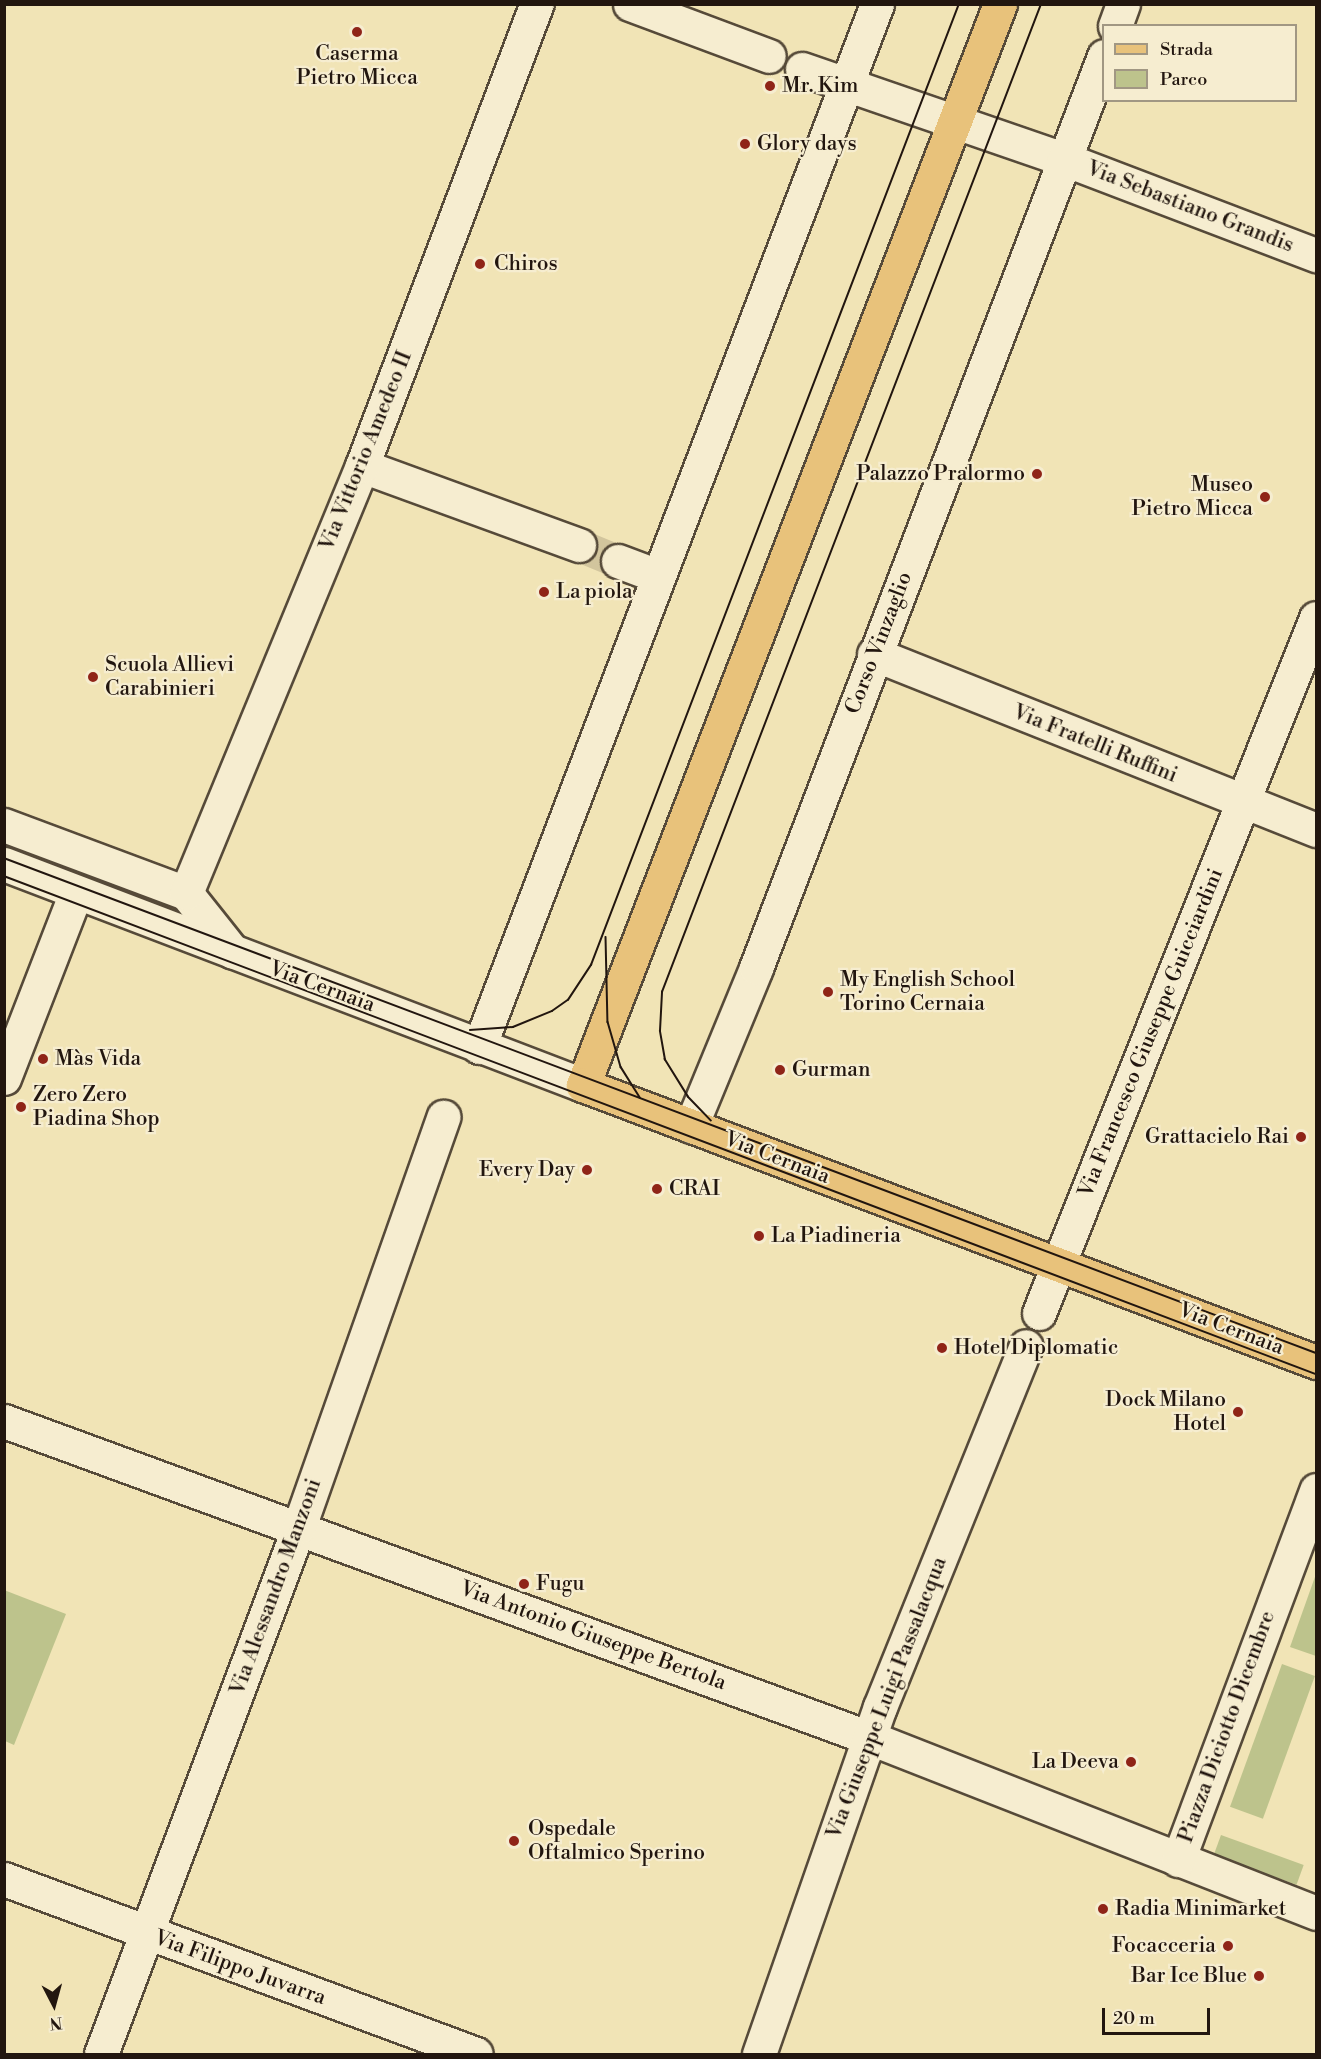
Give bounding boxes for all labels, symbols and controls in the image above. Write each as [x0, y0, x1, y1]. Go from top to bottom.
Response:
legend [1102, 24, 1297, 102]
marker: Caserma Pietro Micca [350, 25, 364, 39]
text: Strada [1160, 38, 1213, 61]
place label: Caserma Pietro Micca [296, 41, 418, 91]
text: Parco [1160, 68, 1207, 91]
place label: Mr. Kim [782, 73, 859, 99]
marker: Mr. Kim [763, 79, 777, 93]
place label: Glory days [757, 131, 857, 157]
marker: Glory days [738, 137, 752, 151]
street label: Via Sebastiano Grandis [1083, 156, 1297, 258]
place label: Chiros [494, 251, 558, 277]
marker: Chiros [471, 255, 489, 273]
street label: Via Vittorio Amedeo II [314, 347, 418, 555]
place label: Palazzo Pralormo [856, 461, 1025, 487]
marker: Palazzo Pralormo [1030, 467, 1044, 481]
place label: Museo Pietro Micca [1131, 472, 1253, 522]
marker: Museo Pietro Micca [1258, 490, 1272, 504]
street label: Corso Vinzaglio [840, 568, 918, 718]
place label: La piola [556, 579, 633, 605]
marker: La piola [537, 585, 551, 599]
place label: Scuola Allievi Carabinieri [105, 652, 234, 702]
marker: Scuola Allievi Carabinieri [86, 670, 100, 684]
street label: Via Fratelli Ruffini [1009, 700, 1181, 788]
street label: Via Francesco Giuseppe Guicciardini [1073, 865, 1229, 1201]
street label: Via Cernaia [266, 956, 378, 1018]
place label: My English School Torino Cernaia [840, 967, 1015, 1017]
marker: My English School Torino Cernaia [821, 985, 835, 999]
place label: Màs Vida [55, 1046, 141, 1072]
marker: Màs Vida [36, 1052, 50, 1066]
place label: Gurman [792, 1057, 870, 1083]
marker: Gurman [773, 1063, 787, 1077]
place label: Zero Zero Piadina Shop [33, 1082, 160, 1132]
marker: Zero Zero Piadina Shop [14, 1100, 28, 1114]
place label: Grattacielo Rai [1145, 1124, 1289, 1150]
street label: Via Cernaia [721, 1126, 833, 1190]
marker: Grattacielo Rai [1294, 1130, 1308, 1144]
place label: Every Day [479, 1157, 575, 1183]
marker: Every Day [580, 1163, 594, 1177]
place label: CRAI [669, 1176, 720, 1202]
marker: CRAI [650, 1182, 664, 1196]
place label: La Piadineria [771, 1223, 901, 1249]
marker: La Piadineria [752, 1229, 766, 1243]
street label: Via Cernaia [1175, 1297, 1287, 1361]
place label: Hotel Diplomatic [954, 1335, 1118, 1361]
marker: Hotel Diplomatic [935, 1341, 949, 1355]
place label: Dock Milano Hotel [1105, 1387, 1226, 1437]
marker: Dock Milano Hotel [1231, 1405, 1245, 1419]
street label: Via Alessandro Manzoni [225, 1475, 327, 1699]
street label: Via Giuseppe Luigi Passalacqua [821, 1553, 953, 1843]
place label: Fugu [536, 1571, 584, 1597]
street label: Via Antonio Giuseppe Bertola [456, 1576, 730, 1696]
marker: Fugu [517, 1577, 531, 1591]
street label: Piazza Diciotto Dicembre [1173, 1608, 1281, 1846]
place label: La Deeva [1032, 1749, 1119, 1775]
marker: La Deeva [1124, 1755, 1138, 1769]
place label: Ospedale Oftalmico Sperino [528, 1816, 705, 1866]
marker: Ospedale Oftalmico Sperino [505, 1832, 523, 1850]
place label: Radia Minimarket [1115, 1896, 1286, 1922]
marker: Radia Minimarket [1096, 1902, 1110, 1916]
street label: Via Filippo Juvarra [151, 1925, 329, 2011]
place label: Focacceria [1112, 1933, 1216, 1959]
marker: Focacceria [1221, 1939, 1235, 1953]
place label: Bar Ice Blue [1131, 1963, 1247, 1989]
marker: Bar Ice Blue [1252, 1969, 1266, 1983]
north arrow [24, 1975, 84, 2035]
scale bar [1105, 1996, 1213, 2034]
text: 20 m [1113, 2007, 1155, 2030]
text: N [49, 2012, 63, 2034]

